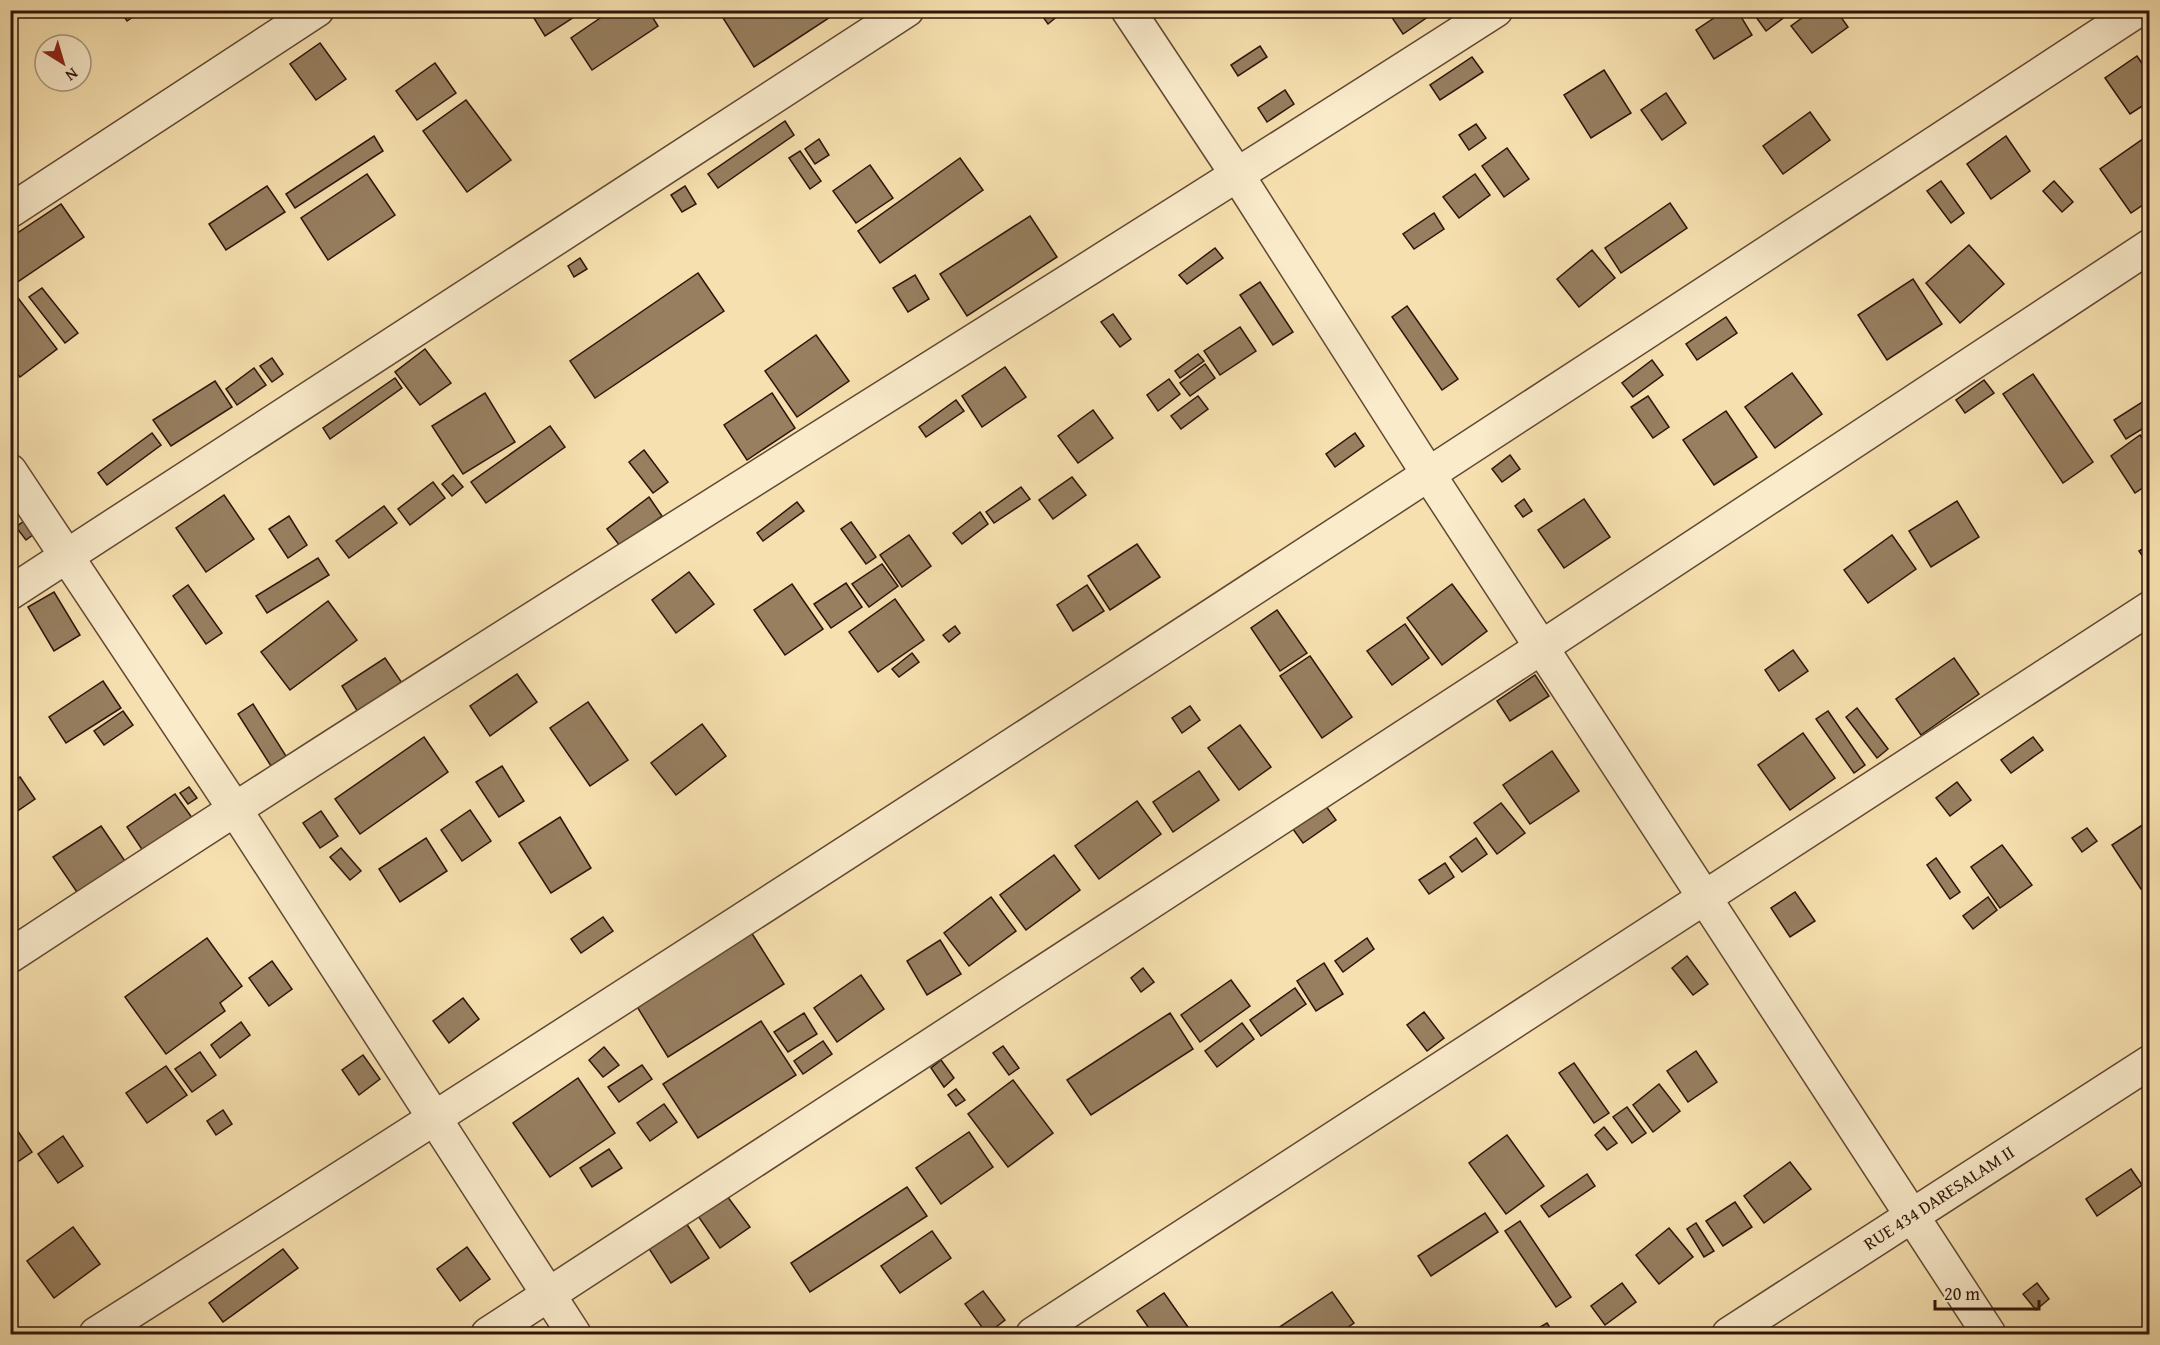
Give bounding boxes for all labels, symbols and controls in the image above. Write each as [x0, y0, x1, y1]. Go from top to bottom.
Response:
north arrow [33, 33, 93, 93]
text: N [60, 62, 84, 88]
street label: RUE 434 DARESALAM II [1858, 1139, 2020, 1257]
scale bar [1935, 1273, 2038, 1311]
text: 20 m [1944, 1280, 1980, 1307]

